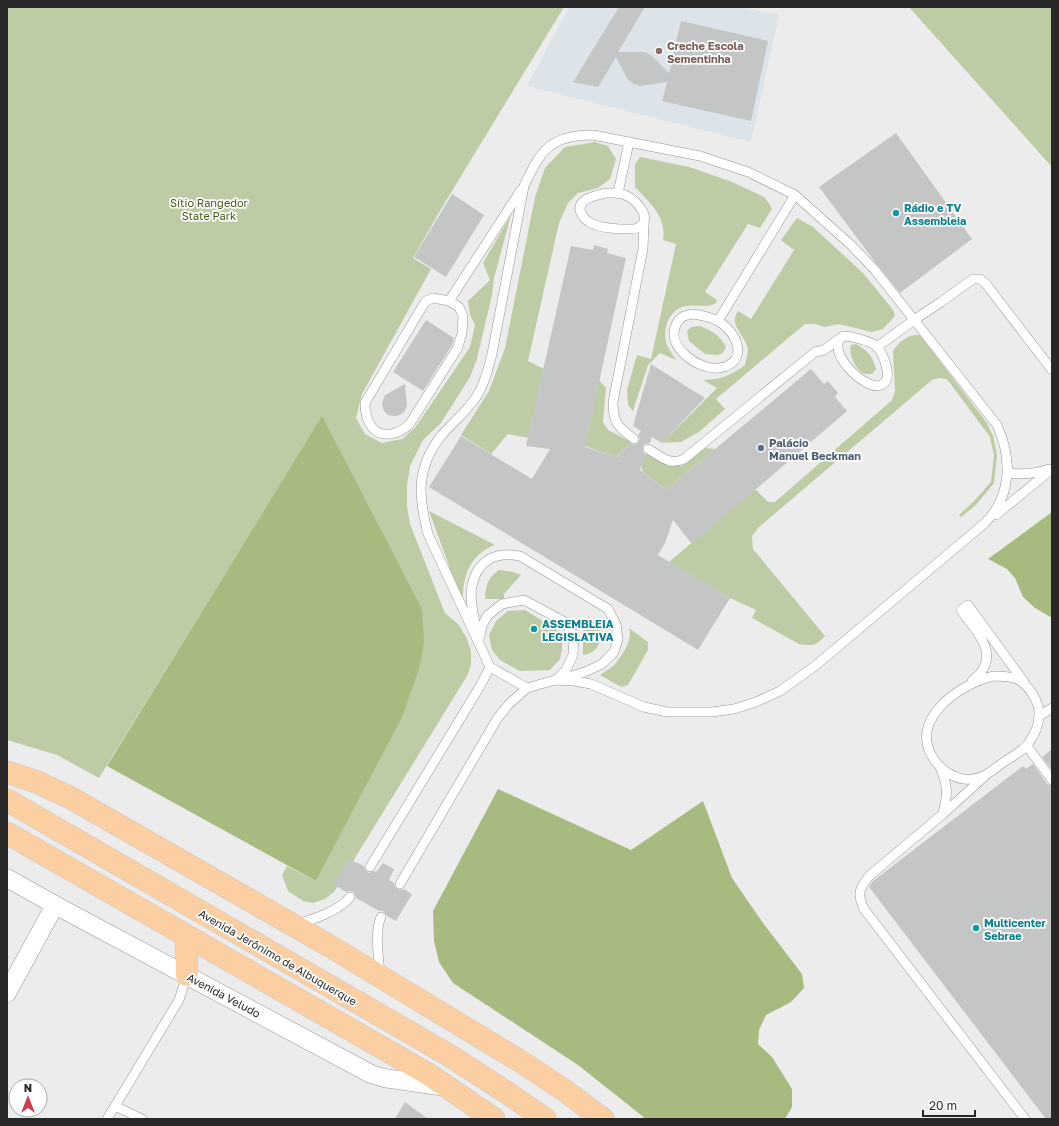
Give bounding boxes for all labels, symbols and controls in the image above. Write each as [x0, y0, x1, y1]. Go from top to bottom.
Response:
place label: Creche Escola Sementinha [667, 39, 744, 65]
marker: Creche Escola Sementinha [654, 46, 664, 56]
park label: Sítio Rangedor State Park [170, 196, 249, 222]
place label: Rádio e TV Assembleia [904, 201, 966, 227]
marker: Rádio e TV Assembleia [891, 208, 901, 218]
place label: Palácio Manuel Beckman [769, 436, 861, 462]
marker: Palácio Manuel Beckman [756, 443, 766, 453]
place label: ASSEMBLEIA LEGISLATIVA [542, 617, 614, 643]
marker: ASSEMBLEIA LEGISLATIVA [529, 624, 539, 634]
street label: Avenida Jerônimo de Albuquerque [197, 906, 359, 1008]
place label: Multicenter Sebrae [984, 916, 1047, 942]
marker: Multicenter Sebrae [971, 923, 981, 933]
street label: Avenida Veludo [185, 970, 263, 1020]
north arrow [8, 1078, 48, 1118]
text: N [24, 1081, 32, 1094]
scale bar [923, 1092, 975, 1118]
text: 20 m [929, 1098, 957, 1113]

